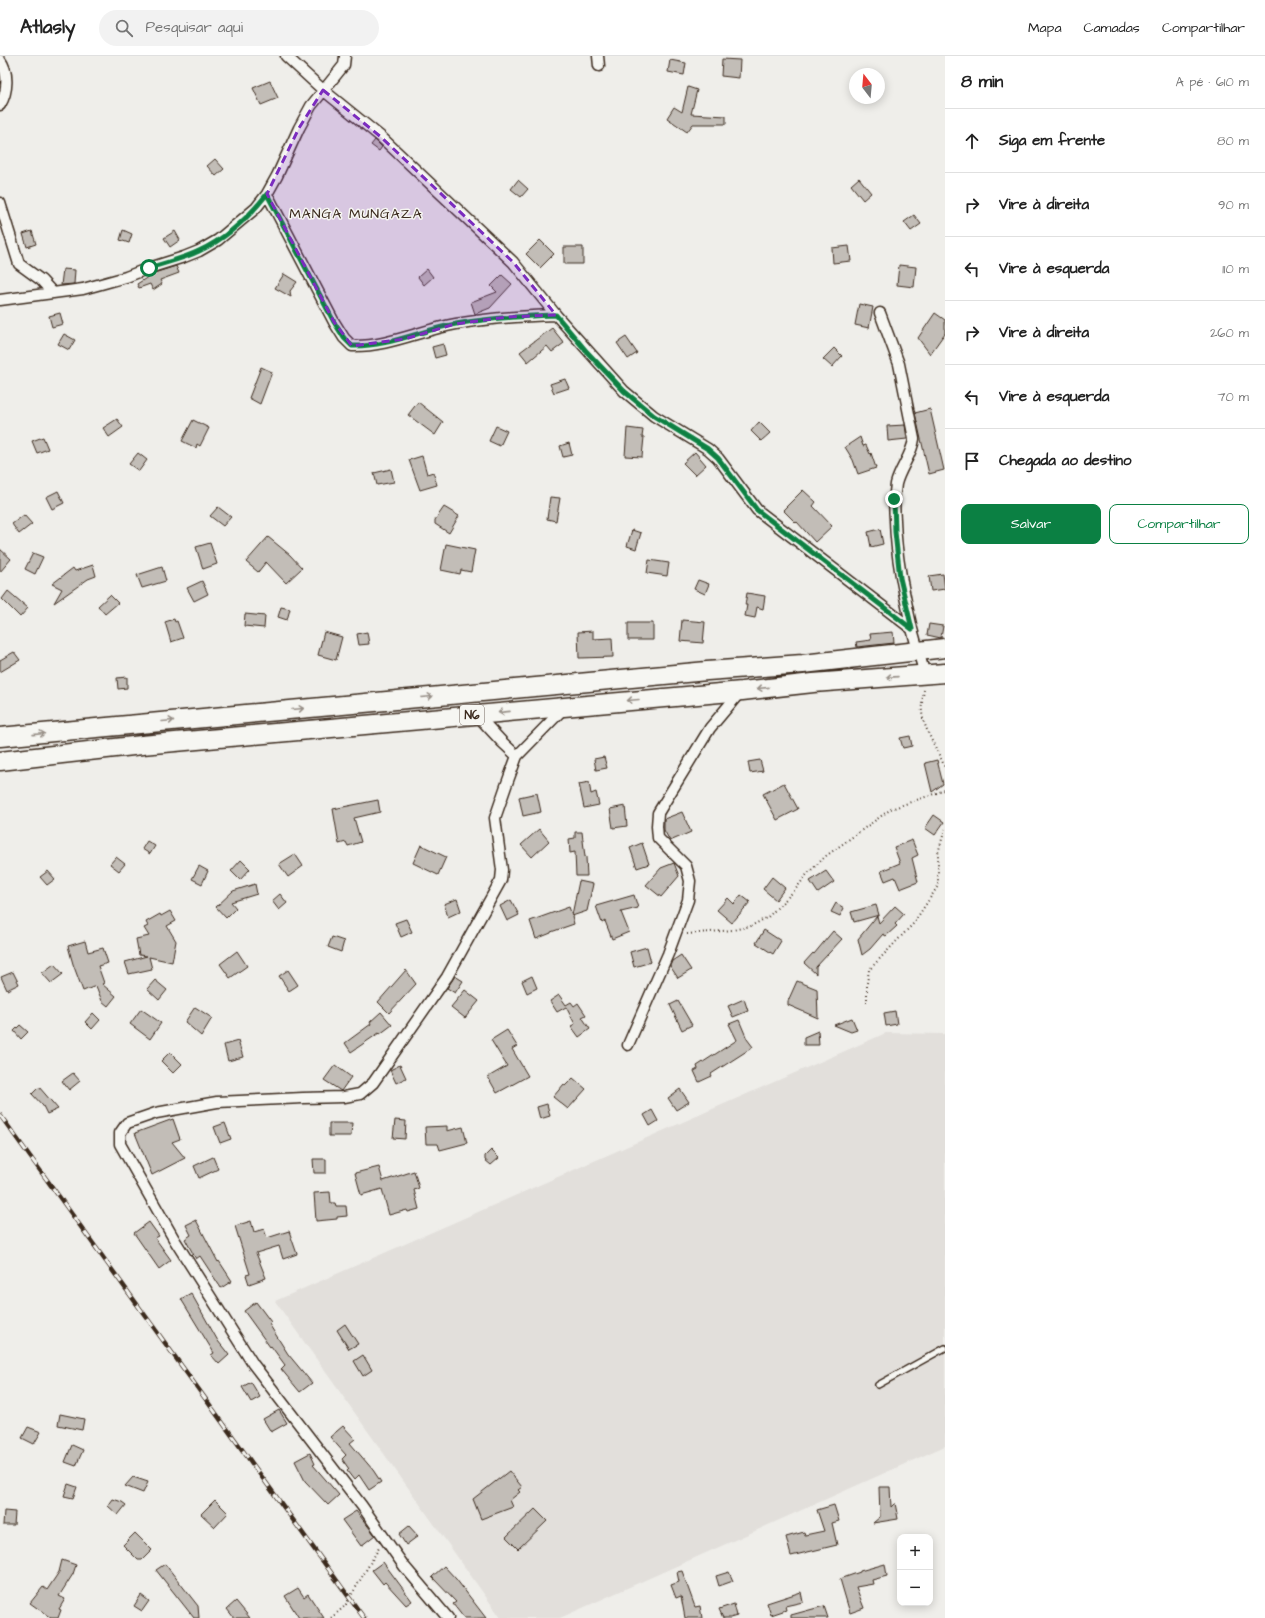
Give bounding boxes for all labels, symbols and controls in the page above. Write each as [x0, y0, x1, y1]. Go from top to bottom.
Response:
search box [99, 10, 379, 46]
text: Atlasly [20, 14, 75, 41]
icon: search [113, 17, 135, 39]
text: Pesquisar aqui [145, 17, 243, 38]
text: Mapa [1028, 18, 1062, 38]
text: Camadas [1084, 18, 1140, 38]
text: Compartilhar [1162, 18, 1245, 38]
north arrow [849, 68, 885, 104]
text: 8 min [961, 70, 1003, 94]
text: A pé · 610 m [1176, 73, 1249, 91]
icon: ahead [961, 130, 983, 152]
text: Siga em frente [999, 130, 1105, 151]
text: 80 m [1217, 132, 1249, 150]
icon: right [961, 194, 983, 216]
text: Vire à direita [999, 194, 1089, 215]
text: 90 m [1218, 196, 1249, 214]
district label: MANGA MUNGAZA [289, 204, 423, 224]
icon: left [961, 258, 983, 280]
text: Vire à esquerda [999, 258, 1109, 279]
route start [140, 259, 158, 277]
text: 110 m [1222, 260, 1249, 278]
icon: right [961, 322, 983, 344]
text: Vire à direita [999, 322, 1089, 343]
text: 260 m [1210, 324, 1249, 342]
icon: left [961, 386, 983, 408]
text: Vire à esquerda [999, 386, 1109, 407]
text: 70 m [1217, 388, 1249, 406]
icon: arrive [961, 450, 983, 472]
text: Chegada ao destino [999, 450, 1132, 471]
route end [885, 490, 903, 508]
button: Salvar [961, 504, 1101, 544]
button: Compartilhar [1109, 504, 1249, 544]
one-way arrow [886, 674, 899, 681]
one-way arrow [757, 684, 770, 692]
one-way arrow [420, 693, 433, 701]
one-way arrow [627, 696, 640, 703]
one-way arrow [291, 705, 304, 712]
road number: N6 [460, 705, 484, 725]
one-way arrow [498, 708, 511, 716]
one-way arrow [161, 717, 174, 724]
one-way arrow [32, 730, 45, 737]
map controls [897, 1534, 933, 1606]
button: + [897, 1534, 933, 1570]
button: − [897, 1570, 933, 1606]

